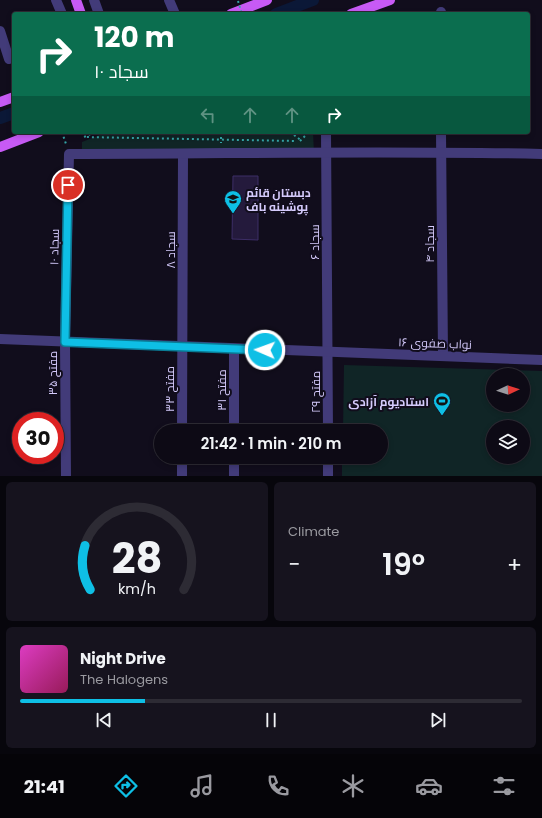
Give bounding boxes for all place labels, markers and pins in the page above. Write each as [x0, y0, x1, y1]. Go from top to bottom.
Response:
pin [51, 168, 85, 202]
place label: دبستان قائم پوشینه باف [246, 184, 311, 216]
school or university icon: دبستان قائم پوشینه باف [223, 189, 243, 214]
sports icon: استادیوم آزادی [432, 391, 452, 416]
place label: استادیوم آزادی [348, 393, 429, 410]

